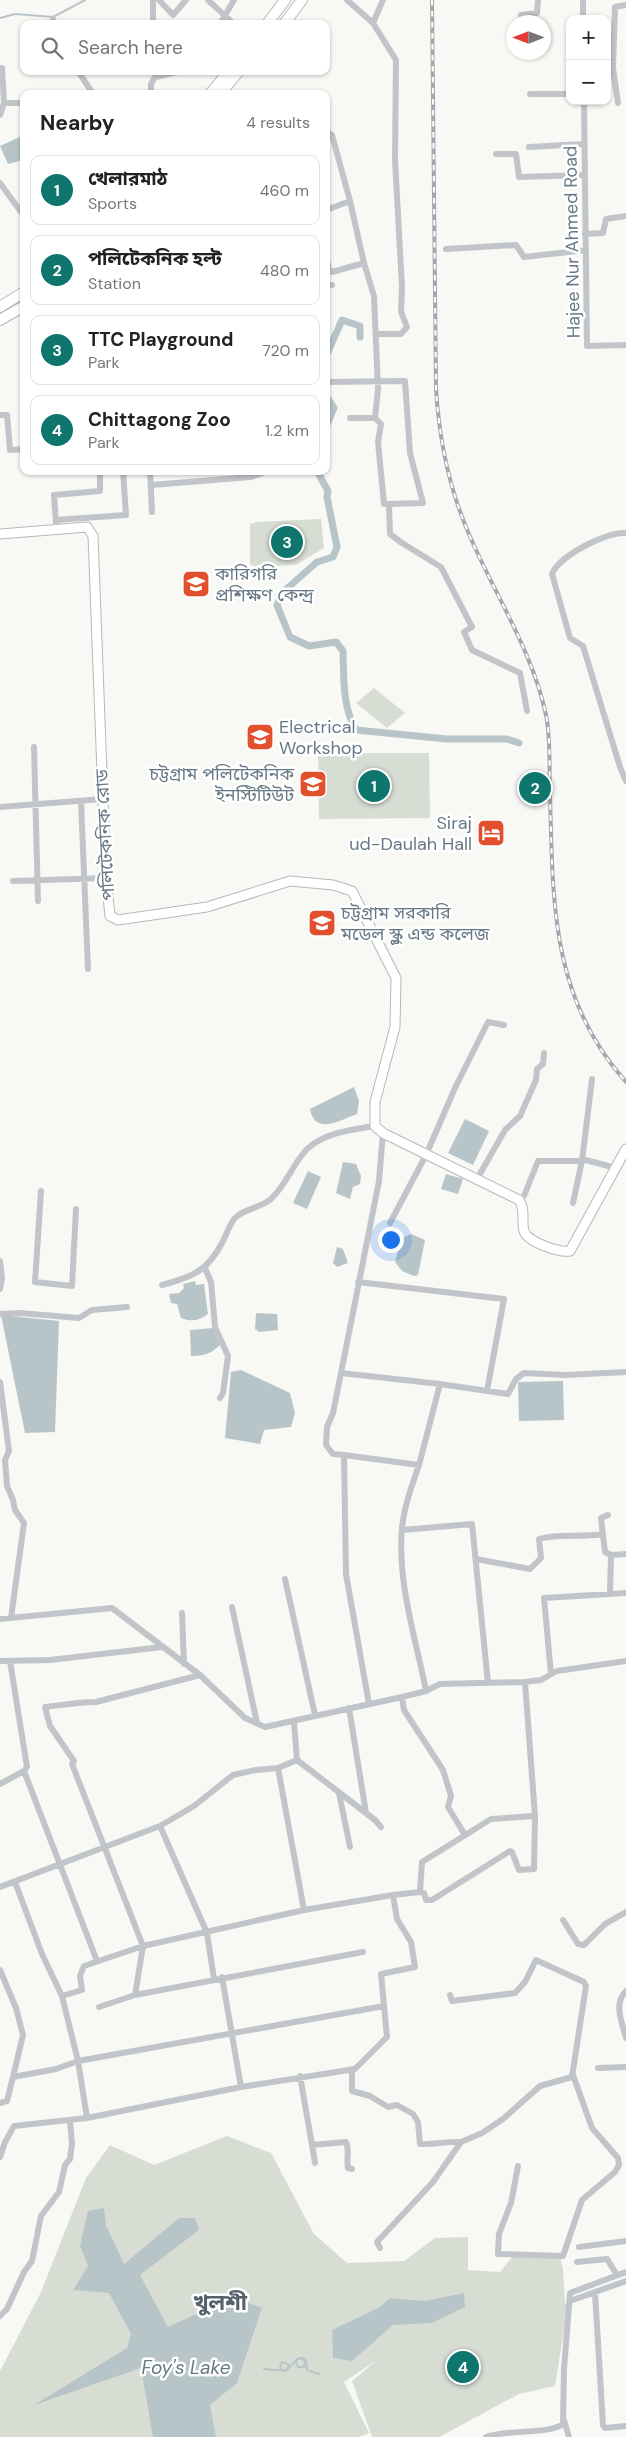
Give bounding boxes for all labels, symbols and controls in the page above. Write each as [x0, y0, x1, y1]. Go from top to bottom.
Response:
north arrow [506, 15, 551, 60]
map controls [566, 15, 611, 105]
button: + [566, 15, 611, 60]
search box [20, 20, 330, 75]
icon: search [38, 34, 66, 62]
text: Search here [78, 35, 183, 60]
button: − [566, 60, 611, 105]
text: Nearby [40, 109, 114, 137]
text: 4 results [246, 112, 310, 133]
street label: Hajee Nur Ahmed Road [558, 146, 586, 338]
text: খেলারমাঠ [88, 166, 167, 191]
text: 1 [54, 180, 60, 201]
text: 460 m [260, 180, 309, 201]
text: Sports [88, 193, 137, 214]
text: পলিটেকনিক হল্ট [88, 246, 222, 271]
text: 2 [52, 260, 62, 281]
text: 480 m [260, 260, 309, 281]
text: Station [88, 273, 141, 294]
text: TTC Playground [88, 327, 233, 352]
text: 3 [52, 340, 62, 361]
text: 720 m [262, 340, 309, 361]
text: Park [88, 352, 120, 373]
text: Chittagong Zoo [88, 407, 231, 432]
text: 4 [52, 420, 62, 441]
text: 1.2 km [265, 420, 309, 441]
text: Park [88, 432, 120, 453]
pin: 3 [271, 523, 303, 561]
place label: কারিগরি প্রশিক্ষণ কেন্দ্র [214, 562, 315, 607]
school or university icon: কারিগরি প্রশিক্ষণ কেন্দ্র [181, 569, 211, 599]
place label: Electrical Workshop [279, 715, 363, 760]
school or university icon: Electrical Workshop [245, 722, 275, 752]
place label: চট্টগ্রাম পলিটেকনিক ইনস্টিটিউট [148, 762, 295, 807]
pin: 1 [358, 767, 390, 805]
street label: পলিটেকনিক রোড [90, 769, 120, 901]
school or university icon: চট্টগ্রাম পলিটেকনিক ইনস্টিটিউট [298, 769, 328, 799]
pin: 2 [519, 769, 551, 807]
place label: Siraj ud-Daulah Hall [349, 811, 472, 856]
hotel icon: Siraj ud-Daulah Hall [476, 818, 506, 848]
place label: চট্টগ্রাম সরকারি মডেল স্কুল এন্ড কলেজ [340, 901, 490, 946]
school or university icon: চট্টগ্রাম সরকারি মডেল স্কুল এন্ড কলেজ [307, 908, 337, 938]
your location [378, 1227, 404, 1253]
district label: খুলশী [193, 2288, 248, 2317]
pin: 4 [447, 2348, 479, 2386]
water label: Foy's Lake [141, 2355, 231, 2380]

